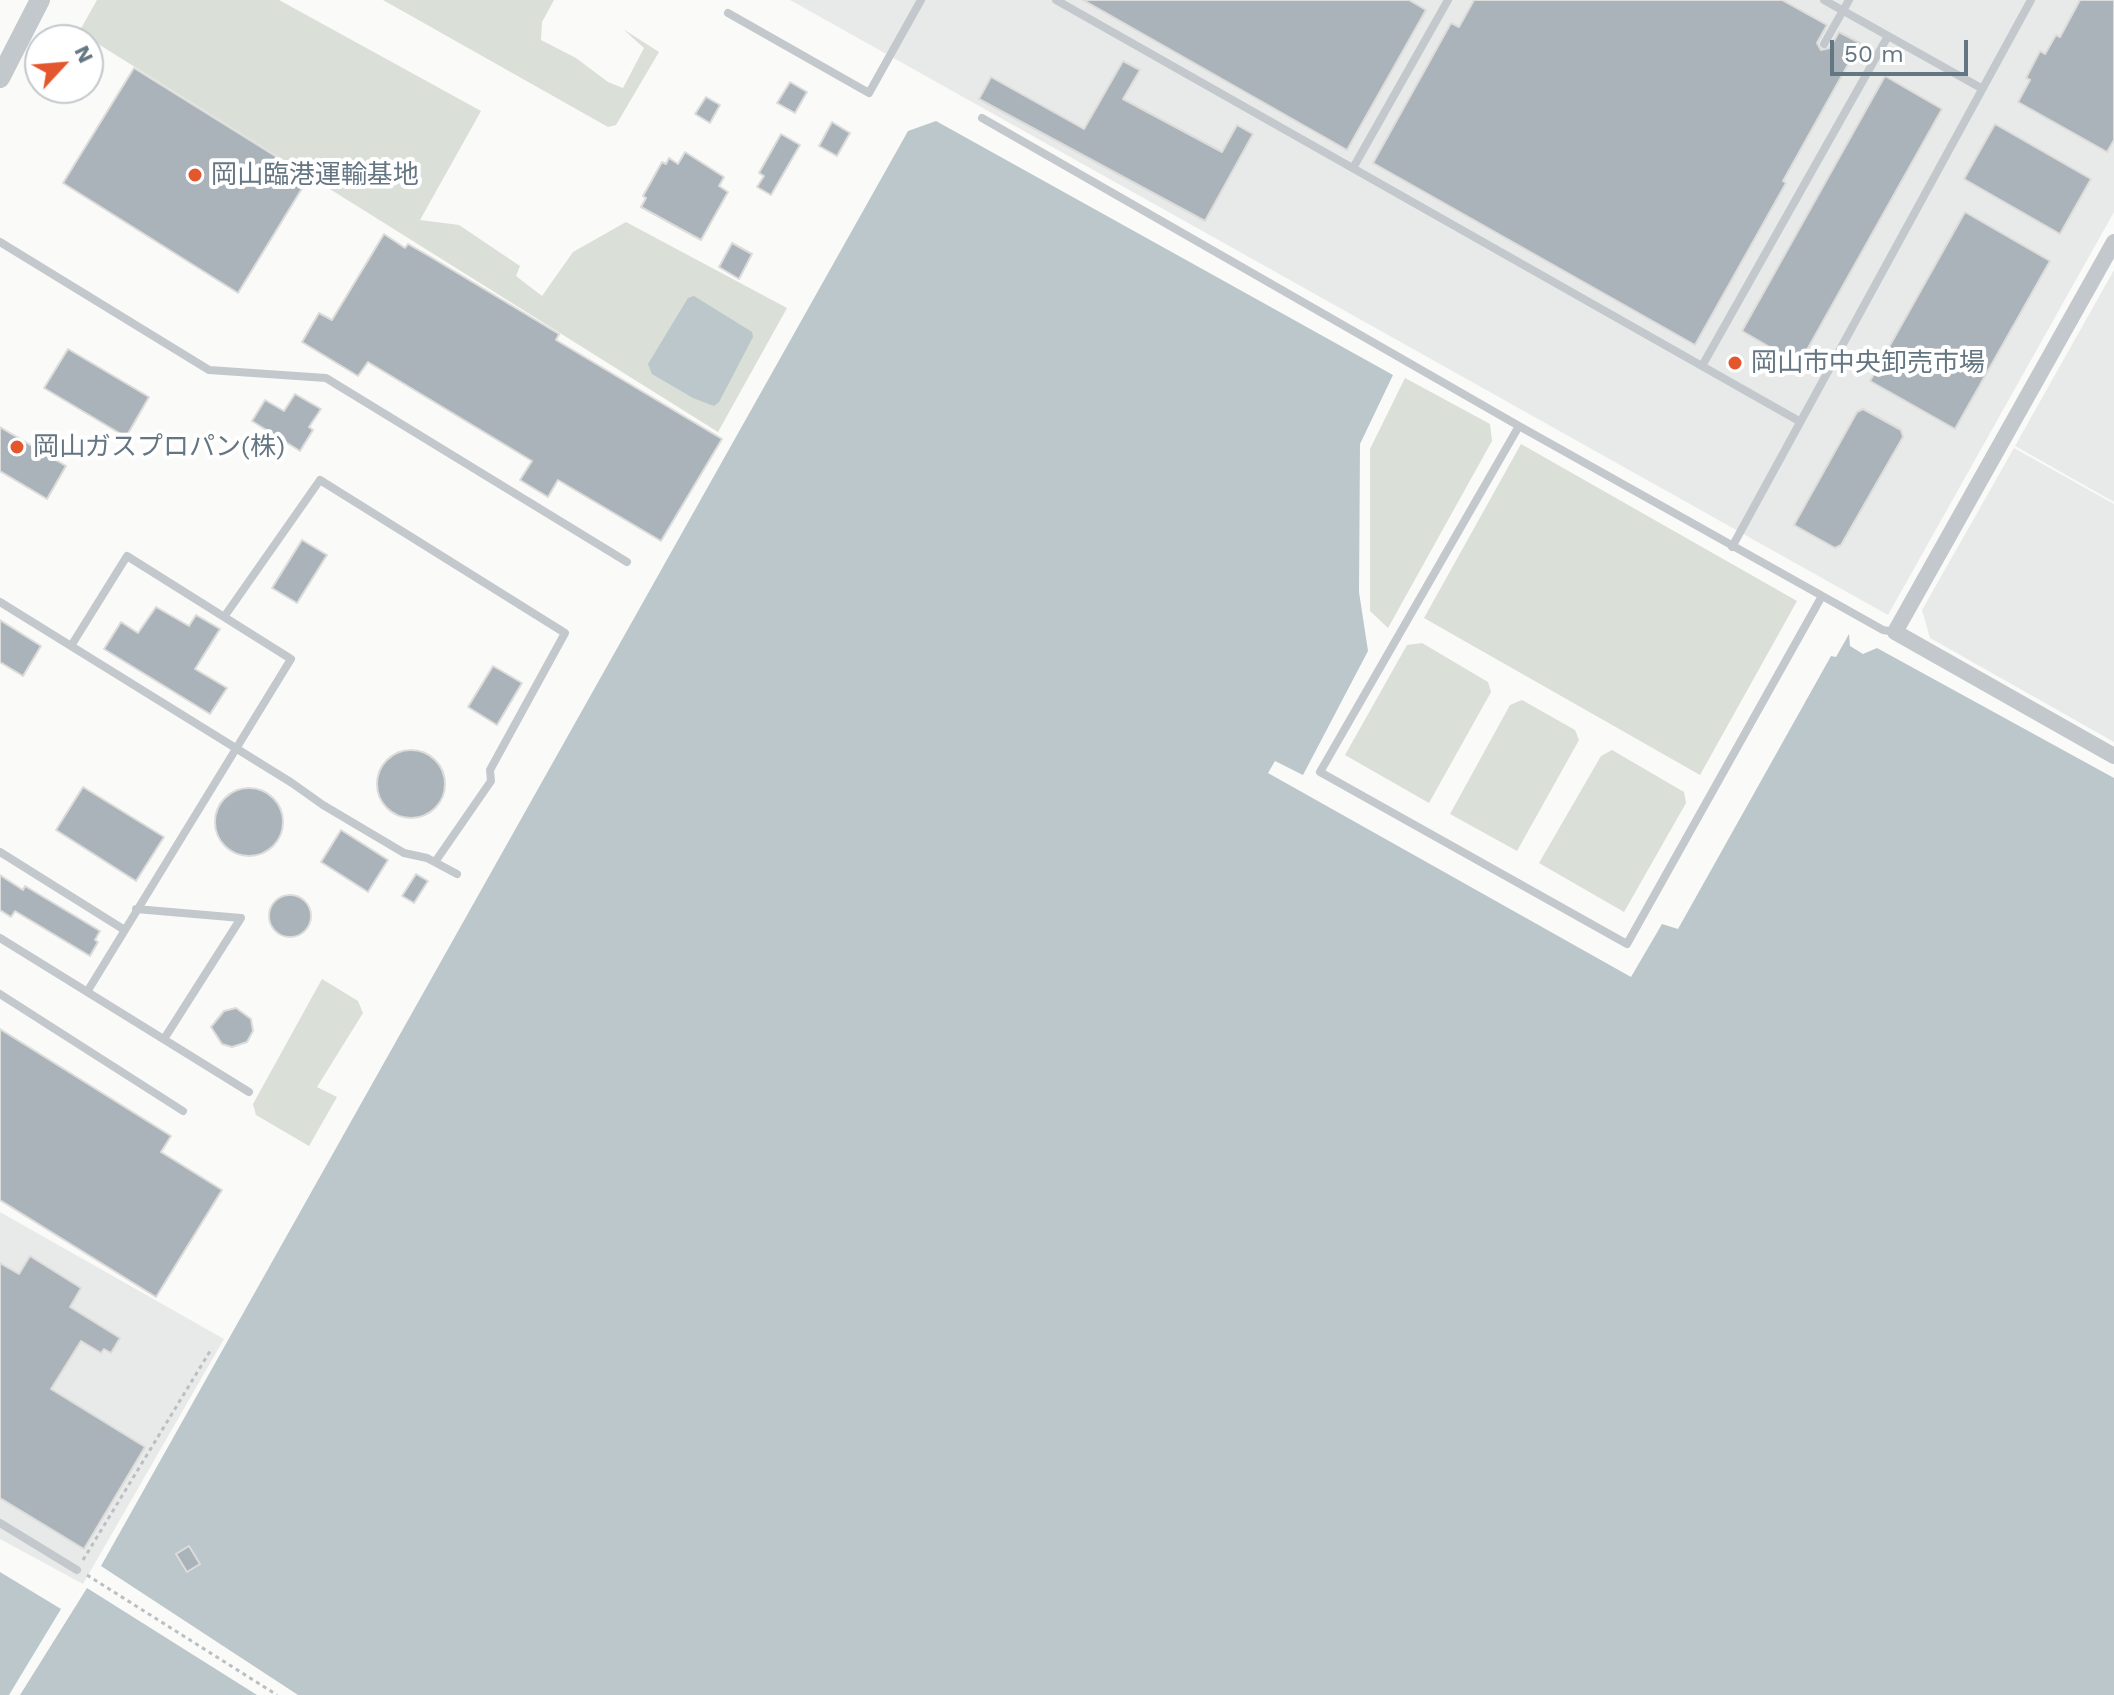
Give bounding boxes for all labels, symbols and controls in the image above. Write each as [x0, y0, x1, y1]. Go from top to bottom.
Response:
north arrow [24, 24, 104, 104]
scale bar [1834, 24, 1972, 74]
text: 50 m [1844, 40, 1904, 68]
text: N [69, 41, 99, 67]
place label: 岡山臨港運輸基地 [211, 159, 419, 191]
marker: 岡山臨港運輸基地 [186, 166, 204, 184]
place label: 岡山市中央卸売市場 [1751, 347, 1985, 379]
marker: 岡山市中央卸売市場 [1726, 354, 1744, 372]
place label: 岡山ガスプロパン(株) [33, 431, 285, 463]
marker: 岡山ガスプロパン(株) [8, 438, 26, 456]

